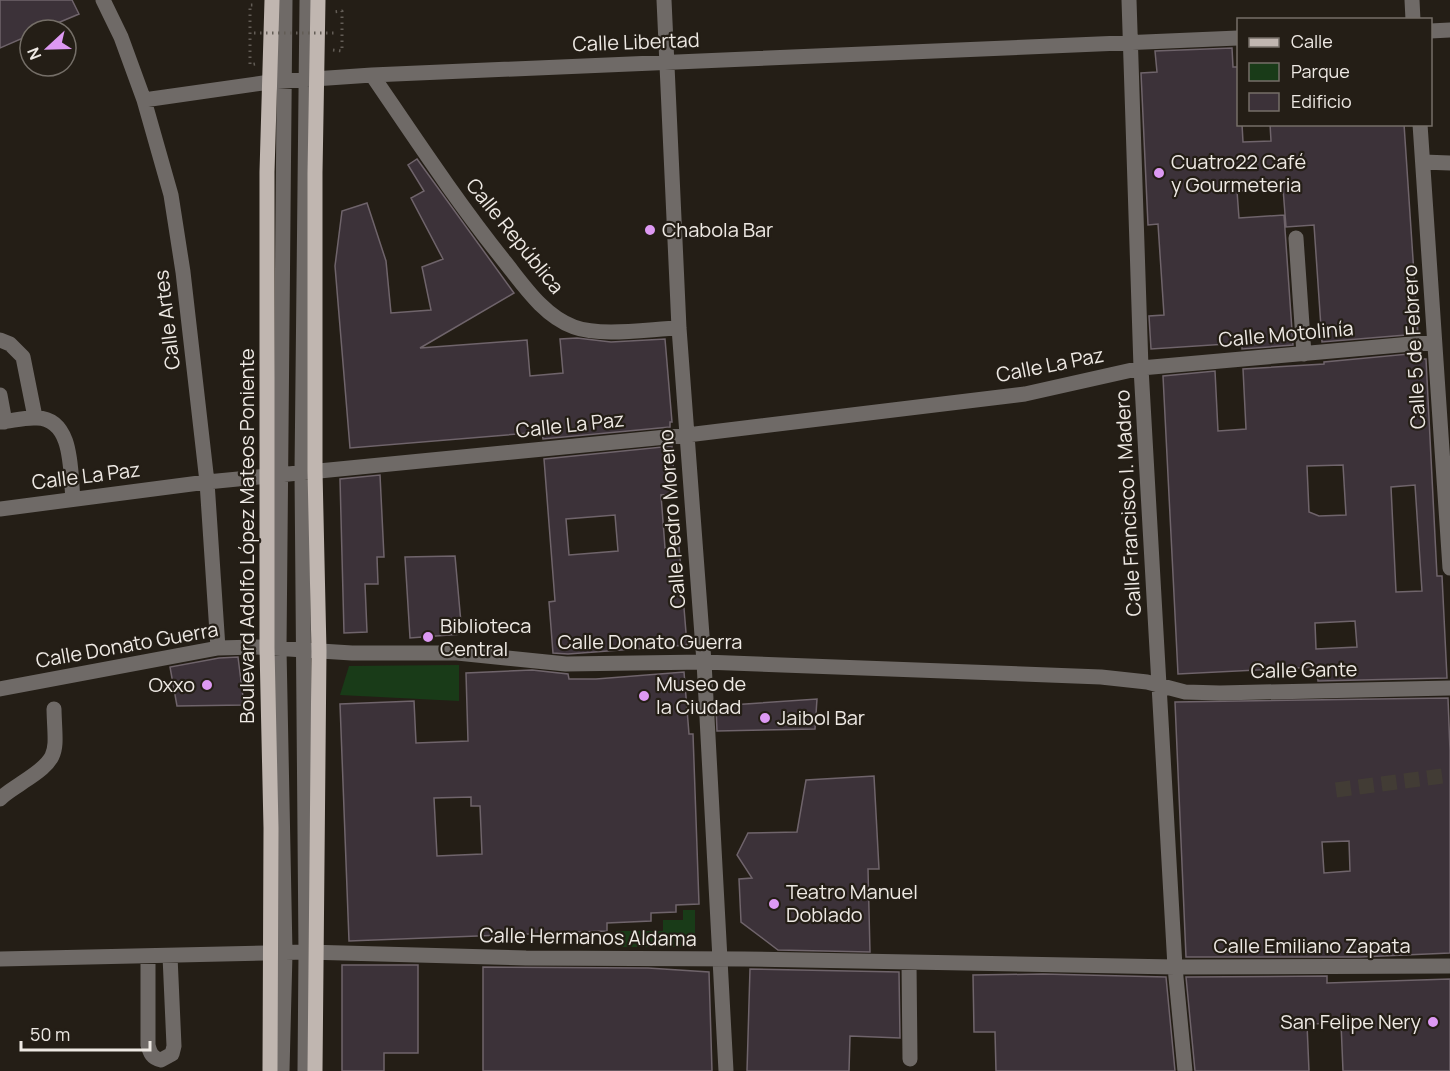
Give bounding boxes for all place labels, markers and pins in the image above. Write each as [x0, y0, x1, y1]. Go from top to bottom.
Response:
place label: Cuatro22 Café y Gourmeteria [1171, 148, 1306, 198]
marker: Cuatro22 Café y Gourmeteria [1152, 166, 1166, 180]
place label: Chabola Bar [662, 216, 773, 243]
marker: Chabola Bar [643, 223, 657, 237]
place label: Biblioteca Central [440, 612, 531, 662]
marker: Biblioteca Central [421, 630, 435, 644]
place label: Museo de la Ciudad [656, 670, 746, 720]
place label: Oxxo [148, 671, 195, 698]
marker: Oxxo [200, 678, 214, 692]
marker: Museo de la Ciudad [637, 689, 651, 703]
place label: Jaibol Bar [777, 704, 865, 731]
marker: Jaibol Bar [758, 711, 772, 725]
place label: Teatro Manuel Doblado [786, 878, 918, 928]
marker: Teatro Manuel Doblado [767, 897, 781, 911]
place label: San Felipe Nery [1280, 1008, 1421, 1035]
marker: San Felipe Nery [1426, 1015, 1440, 1029]

